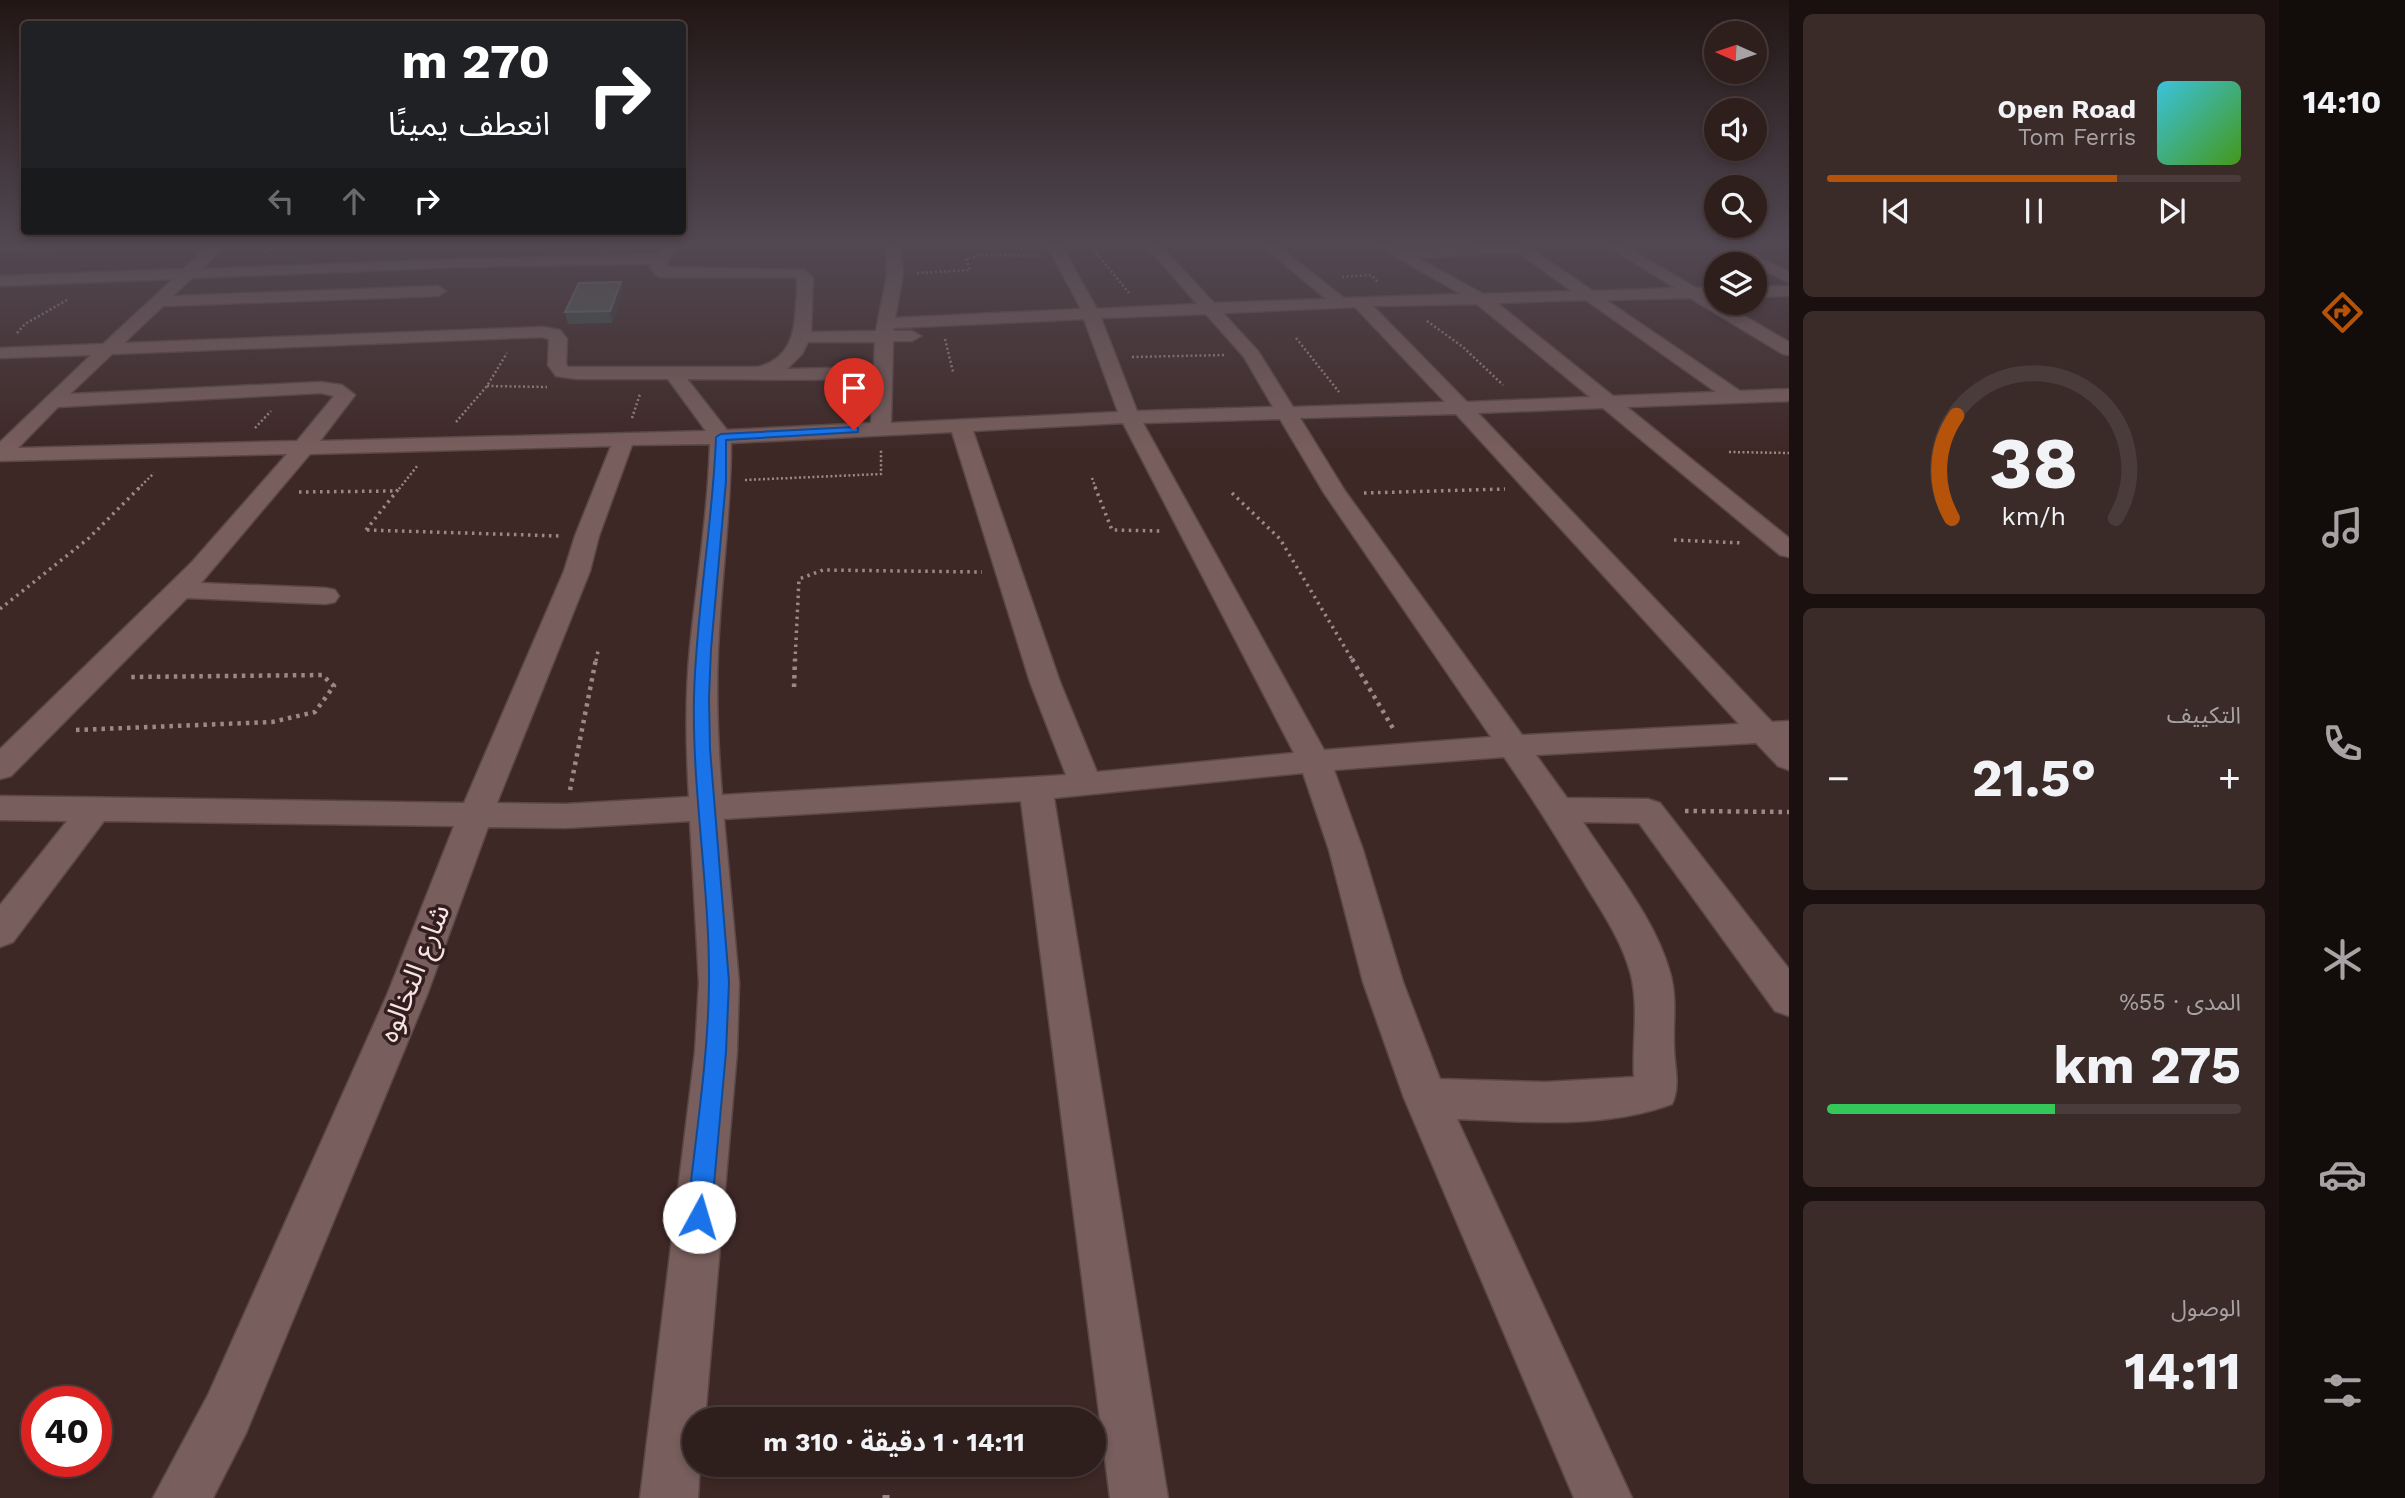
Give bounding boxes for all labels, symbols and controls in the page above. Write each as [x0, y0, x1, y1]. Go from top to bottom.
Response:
north arrow [1704, 21, 1768, 84]
map controls [1704, 21, 1767, 315]
text: 270 m [401, 32, 550, 90]
icon: right [574, 49, 665, 140]
text: 14:10 [2303, 83, 2381, 121]
text: Open Road [1998, 94, 2136, 124]
button: sound [1704, 98, 1767, 161]
text: انعطف يمينًا [388, 105, 550, 143]
text: Tom Ferris [2018, 124, 2136, 151]
button: search [1704, 175, 1767, 238]
icon: left [262, 182, 300, 220]
icon: ahead [335, 182, 373, 220]
icon: right [408, 182, 446, 220]
icon: previous [1877, 192, 1915, 230]
icon: pause [2015, 192, 2053, 230]
icon: next [2153, 192, 2191, 230]
button: layers [1704, 252, 1767, 315]
icon: directions [2318, 288, 2367, 337]
pin [824, 358, 884, 430]
icon: arrive [835, 369, 873, 407]
text: 38 [1990, 421, 2078, 507]
text: km/h [2002, 502, 2066, 531]
icon: music [2318, 503, 2367, 552]
text: التكييف [2167, 702, 2241, 729]
icon: phone [2318, 719, 2367, 768]
text: 21.5° [1972, 748, 2096, 809]
text: − [1827, 756, 1850, 800]
text: + [2218, 756, 2241, 800]
street label: شارع النخالوه [371, 899, 460, 1048]
icon: climate [2318, 935, 2367, 984]
text: المدى · 55% [2119, 989, 2241, 1016]
text: 275 km [2053, 1035, 2241, 1096]
icon: car [2318, 1150, 2367, 1199]
position arrow [662, 1180, 736, 1254]
text: الوصول [2171, 1295, 2241, 1322]
text: 14:11 [2124, 1341, 2241, 1402]
icon: filters [2318, 1366, 2367, 1415]
speed limit sign: 40 [21, 1386, 112, 1477]
text: 14:11 · 1 دقيقة · 310 m [763, 1427, 1025, 1457]

